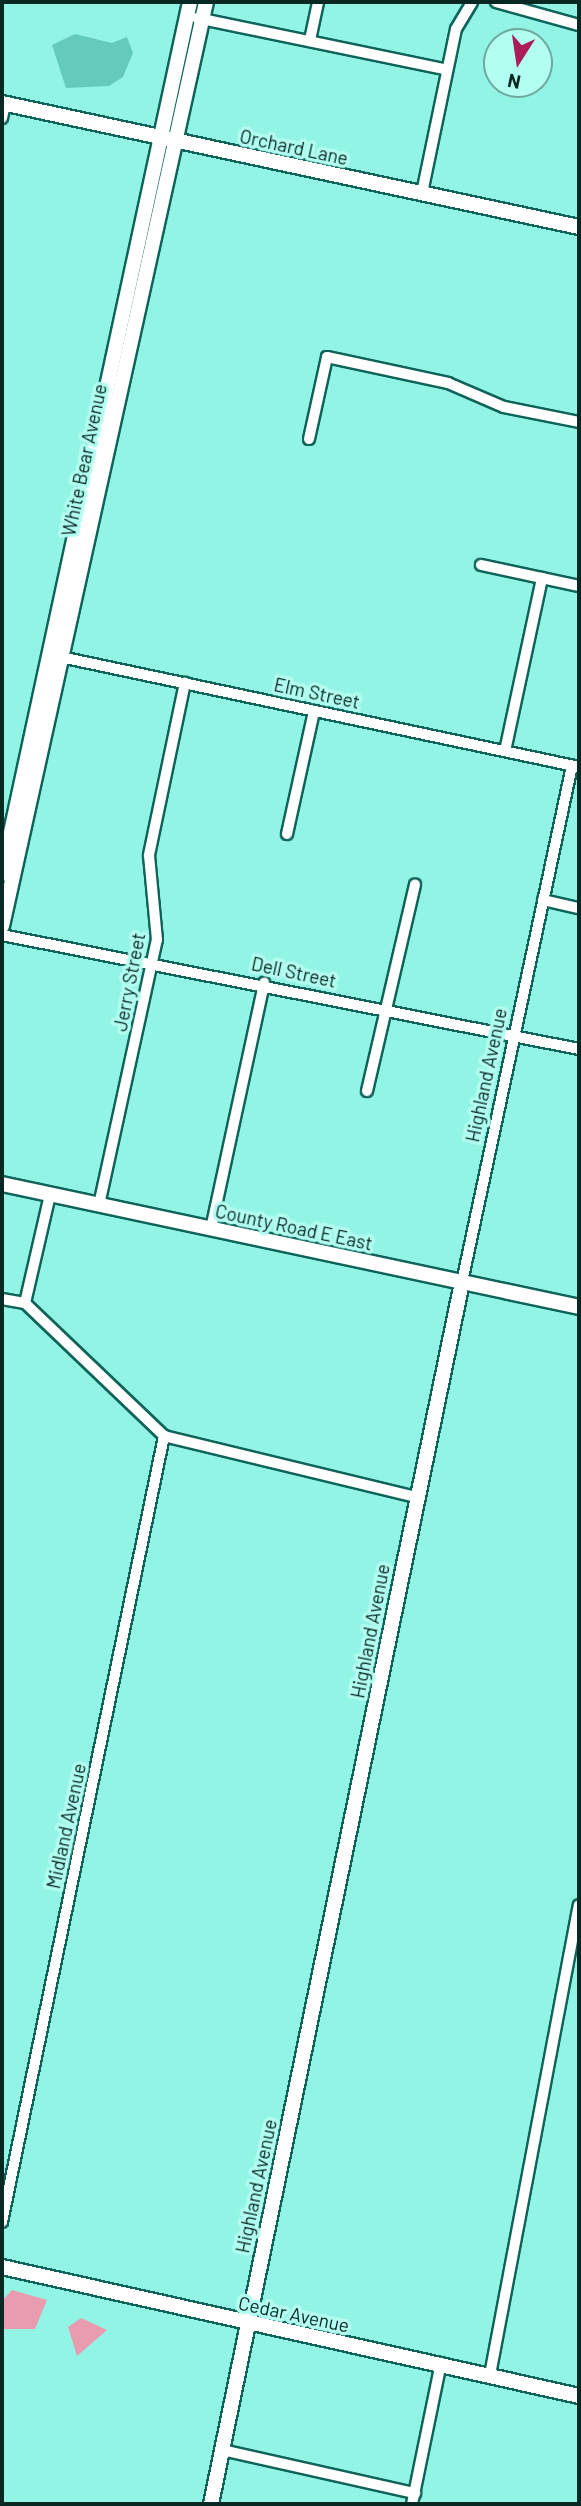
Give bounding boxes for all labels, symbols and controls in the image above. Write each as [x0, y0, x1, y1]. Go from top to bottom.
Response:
north arrow [483, 28, 553, 98]
text: N [505, 70, 523, 95]
street label: Orchard Lane [238, 124, 350, 170]
street label: White Bear Avenue [57, 382, 111, 538]
street label: Elm Street [272, 673, 362, 713]
street label: Jerry Street [108, 931, 150, 1033]
street label: Dell Street [249, 952, 339, 992]
street label: Highland Avenue [461, 1006, 511, 1144]
street label: County Road E East [213, 1199, 375, 1255]
street label: Highland Avenue [346, 1562, 394, 1700]
street label: Midland Avenue [42, 1761, 90, 1891]
street label: Highland Avenue [231, 2117, 281, 2255]
street label: Cedar Avenue [236, 2291, 352, 2337]

